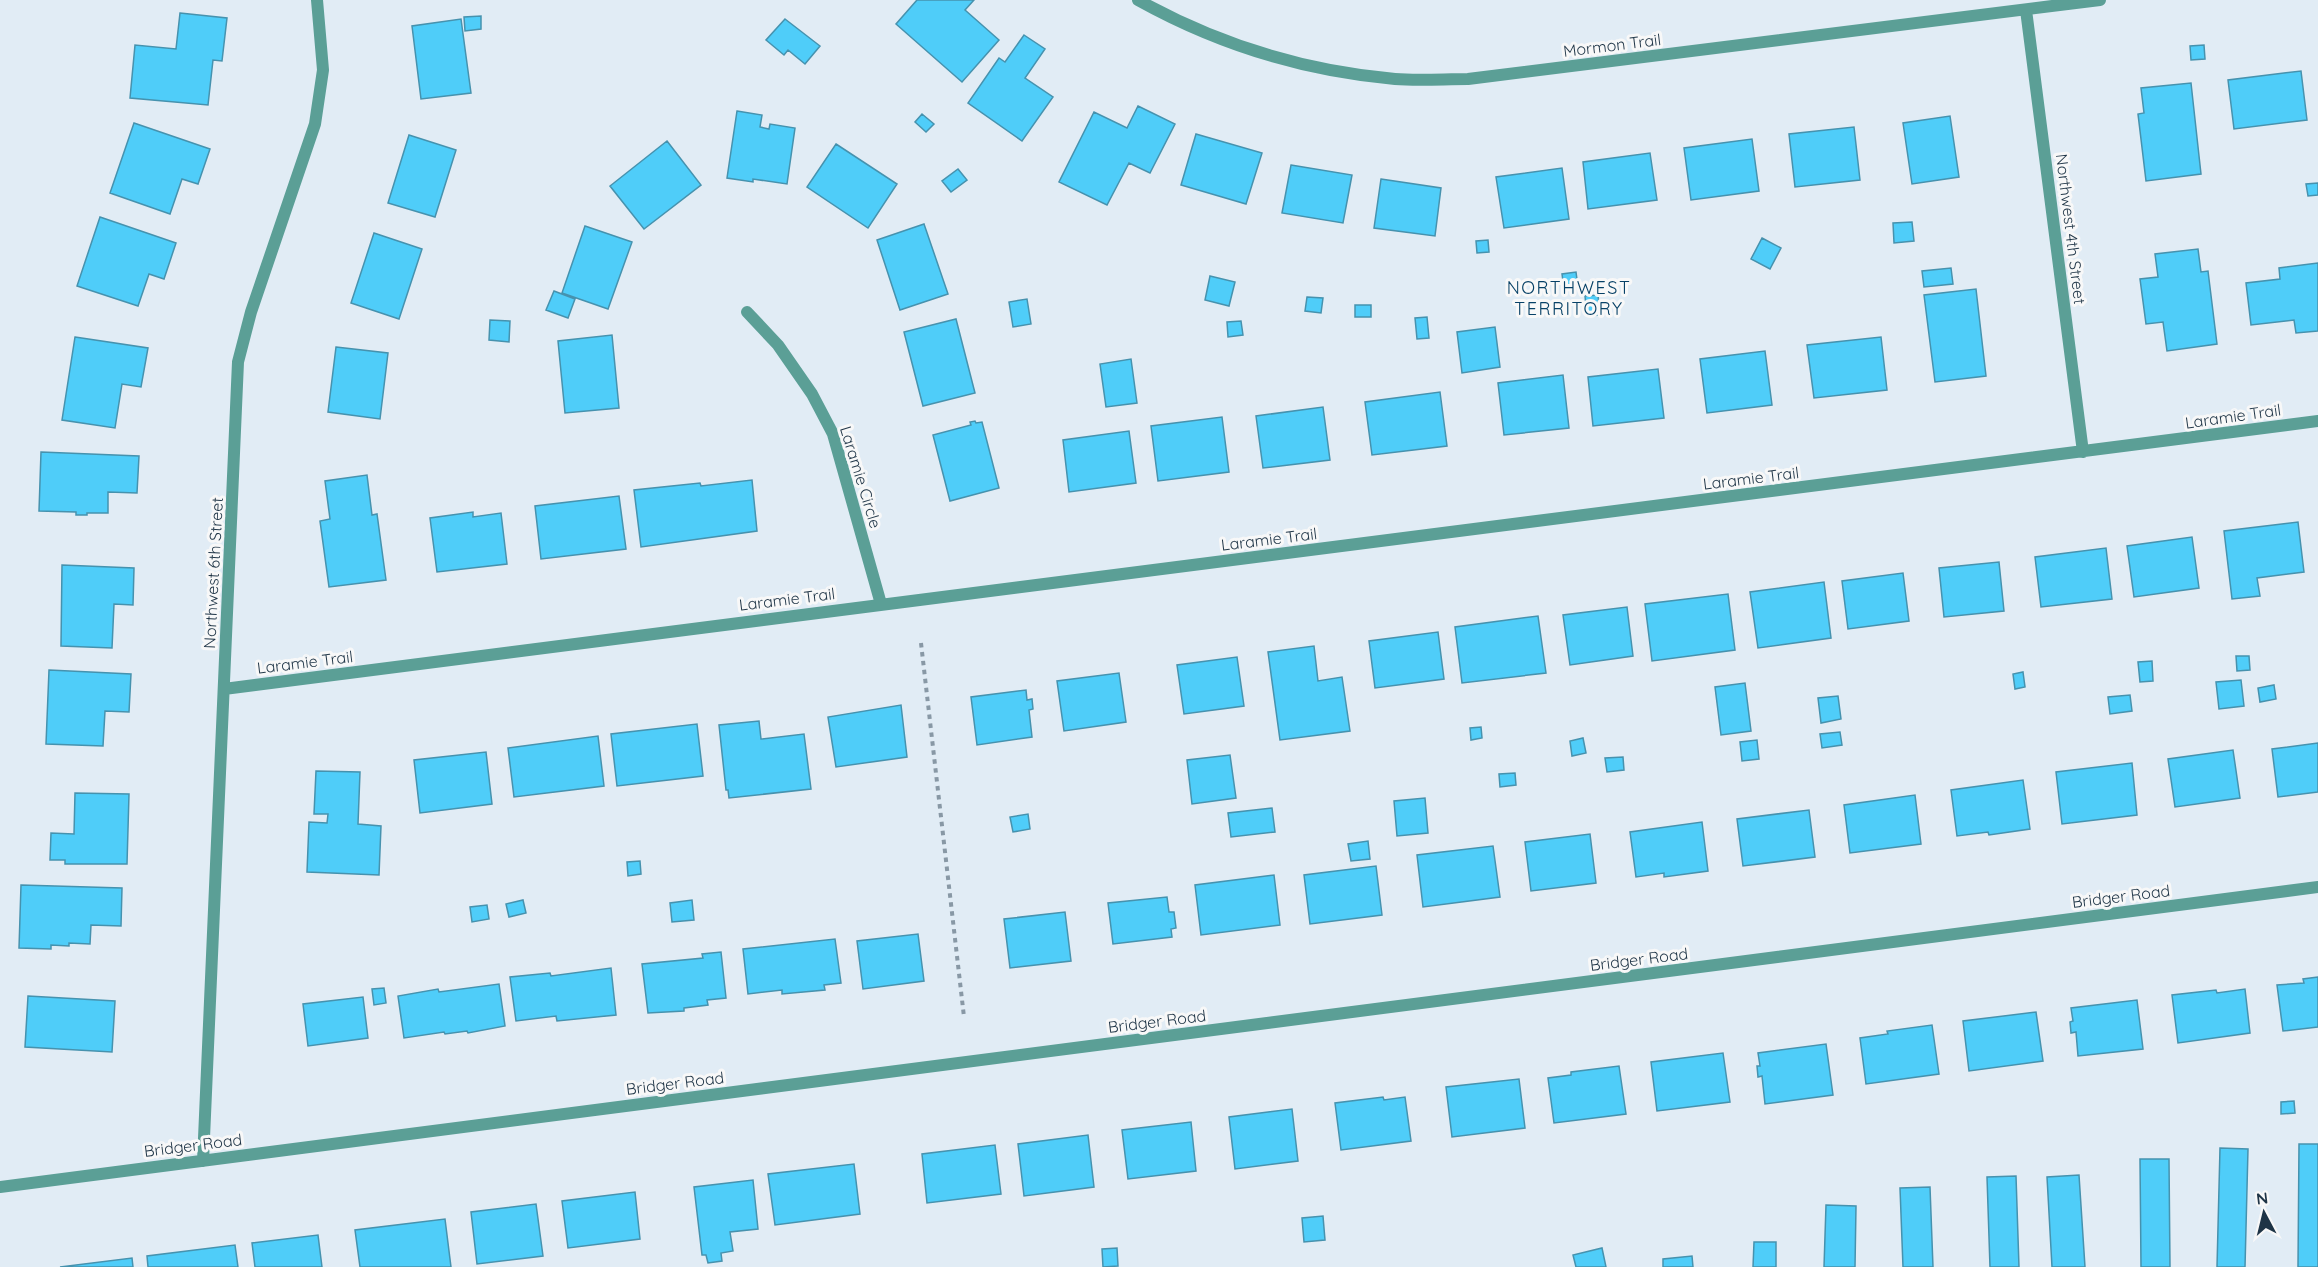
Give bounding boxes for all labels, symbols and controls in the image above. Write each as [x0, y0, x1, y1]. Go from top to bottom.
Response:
street label: Mormon Trail [1562, 29, 1662, 61]
street label: Northwest 4th Street [2052, 153, 2090, 305]
district label: NORTHWEST TERRITORY [1507, 276, 1631, 320]
street label: Laramie Trail [2184, 399, 2282, 433]
street label: Laramie Circle [836, 423, 886, 531]
street label: Laramie Trail [1702, 462, 1800, 494]
street label: Northwest 6th Street [199, 497, 227, 649]
street label: Laramie Trail [1220, 523, 1318, 555]
street label: Laramie Trail [738, 583, 836, 615]
street label: Laramie Trail [256, 646, 354, 678]
street label: Bridger Road [2071, 880, 2171, 912]
street label: Bridger Road [1589, 943, 1689, 975]
street label: Bridger Road [1107, 1005, 1207, 1037]
street label: Bridger Road [625, 1067, 725, 1099]
street label: Bridger Road [143, 1129, 243, 1161]
north arrow [2234, 1183, 2294, 1243]
text: N [2255, 1187, 2269, 1209]

